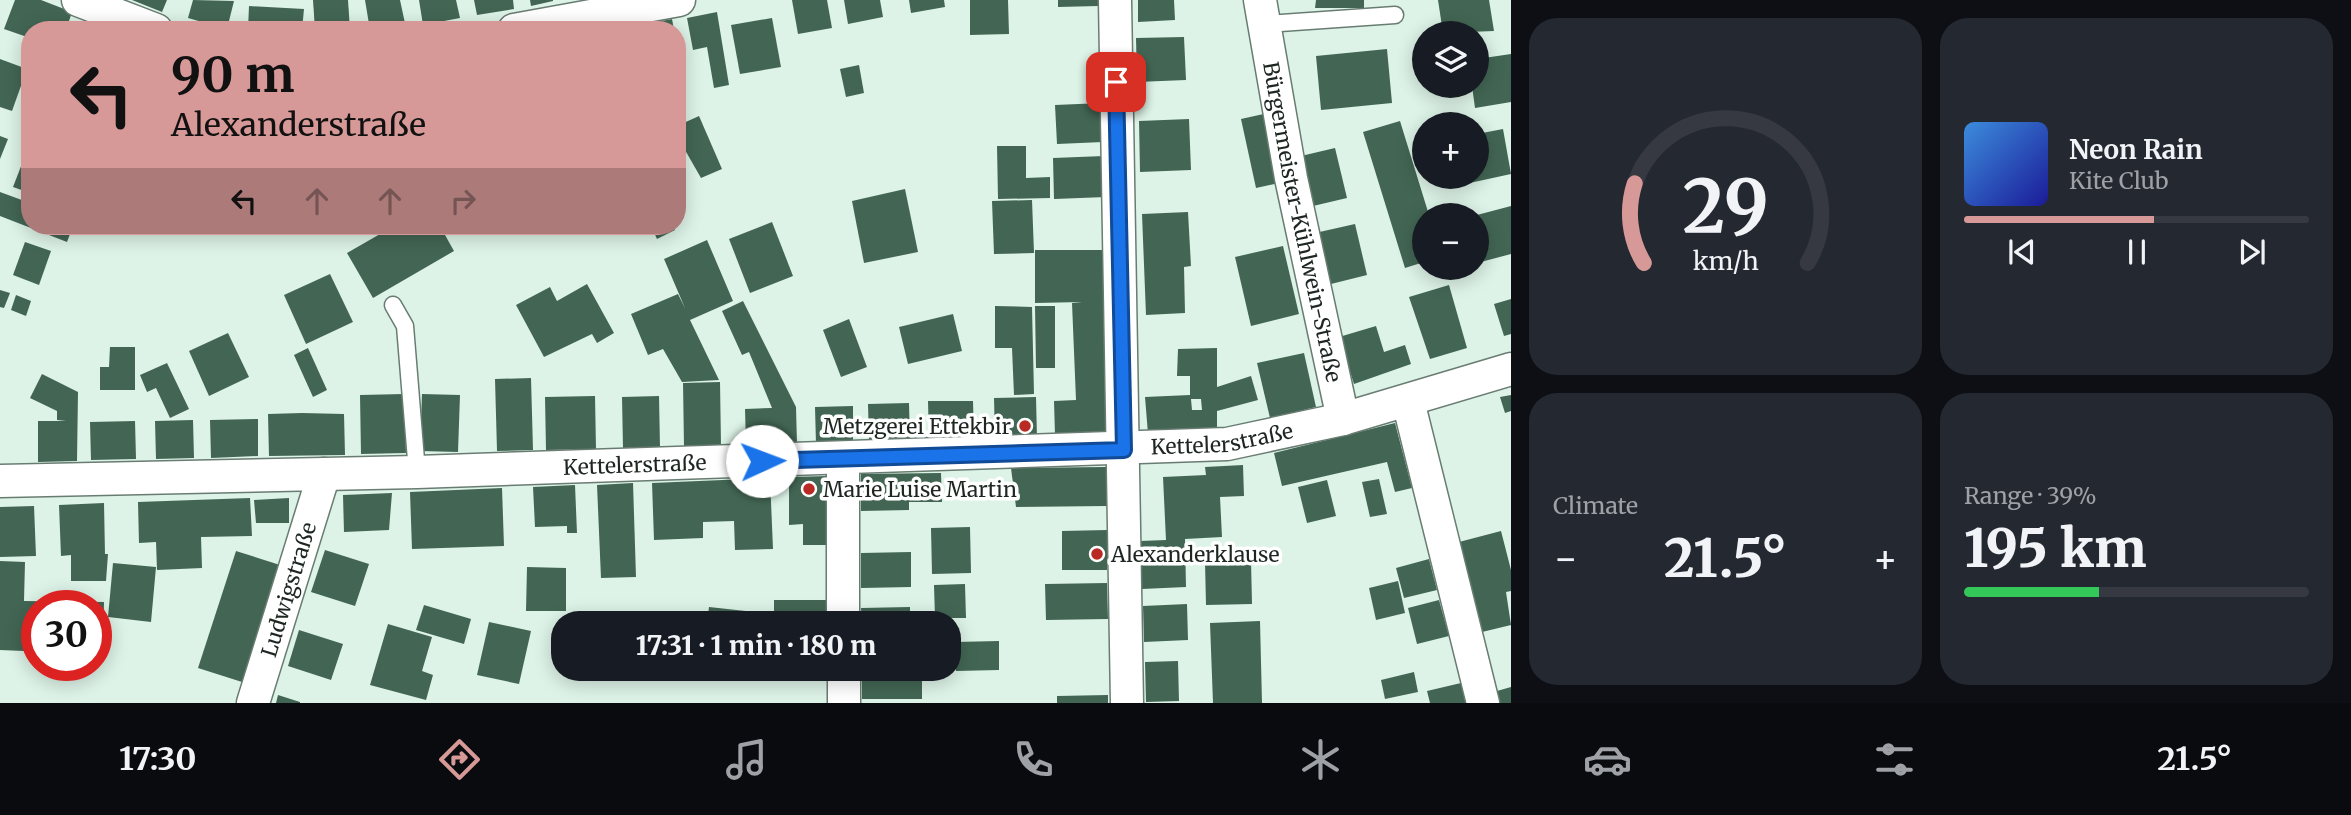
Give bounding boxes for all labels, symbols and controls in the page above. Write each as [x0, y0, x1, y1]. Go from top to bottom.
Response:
map controls [1412, 21, 1489, 280]
button: layers [1412, 21, 1489, 98]
text: 90 m [171, 44, 295, 105]
icon: left [56, 49, 147, 140]
pin [1086, 52, 1146, 112]
street label: Bürgermeister-Kühlwein-Straße [1257, 59, 1348, 385]
icon: arrive [1097, 63, 1135, 101]
text: Alexanderstraße [171, 105, 426, 145]
button: + [1412, 112, 1489, 189]
text: Neon Rain [2069, 133, 2203, 166]
text: 29 [1682, 161, 1769, 253]
text: Kite Club [2069, 166, 2168, 195]
icon: left [225, 182, 263, 220]
icon: ahead [298, 182, 336, 220]
icon: ahead [371, 182, 409, 220]
icon: right [444, 182, 482, 220]
button: − [1412, 203, 1489, 280]
icon: previous [2003, 233, 2041, 271]
icon: pause [2118, 233, 2156, 271]
icon: next [2233, 233, 2271, 271]
text: km/h [1692, 245, 1759, 277]
place label: Metzgerei Ettekbir [823, 413, 1011, 440]
street label: Kettelerstraße [1150, 417, 1296, 460]
marker: Metzgerei Ettekbir [1017, 418, 1033, 434]
position arrow [725, 424, 799, 498]
street label: Kettelerstraße [563, 449, 707, 480]
place label: Marie Luise Martin [823, 476, 1017, 503]
marker: Marie Luise Martin [801, 481, 817, 497]
text: Range · 39% [1964, 481, 2097, 510]
text: Climate [1553, 491, 1638, 520]
text: 195 km [1964, 516, 2147, 581]
street label: Ludwigstraße [255, 519, 322, 660]
text: 21.5° [1664, 526, 1787, 591]
text: − [1553, 535, 1578, 582]
text: + [1873, 535, 1898, 582]
place label: Alexanderklause [1110, 541, 1279, 568]
marker: Alexanderklause [1089, 546, 1105, 562]
speed limit sign: 30 [21, 590, 112, 681]
text: 17:31 · 1 min · 180 m [636, 629, 876, 662]
icon: directions [435, 735, 484, 784]
icon: music [722, 735, 771, 784]
icon: phone [1009, 735, 1058, 784]
icon: climate [1296, 735, 1345, 784]
icon: car [1583, 735, 1632, 784]
icon: filters [1870, 735, 1919, 784]
text: 17:30 [119, 739, 196, 779]
text: 21.5° [2157, 739, 2232, 779]

